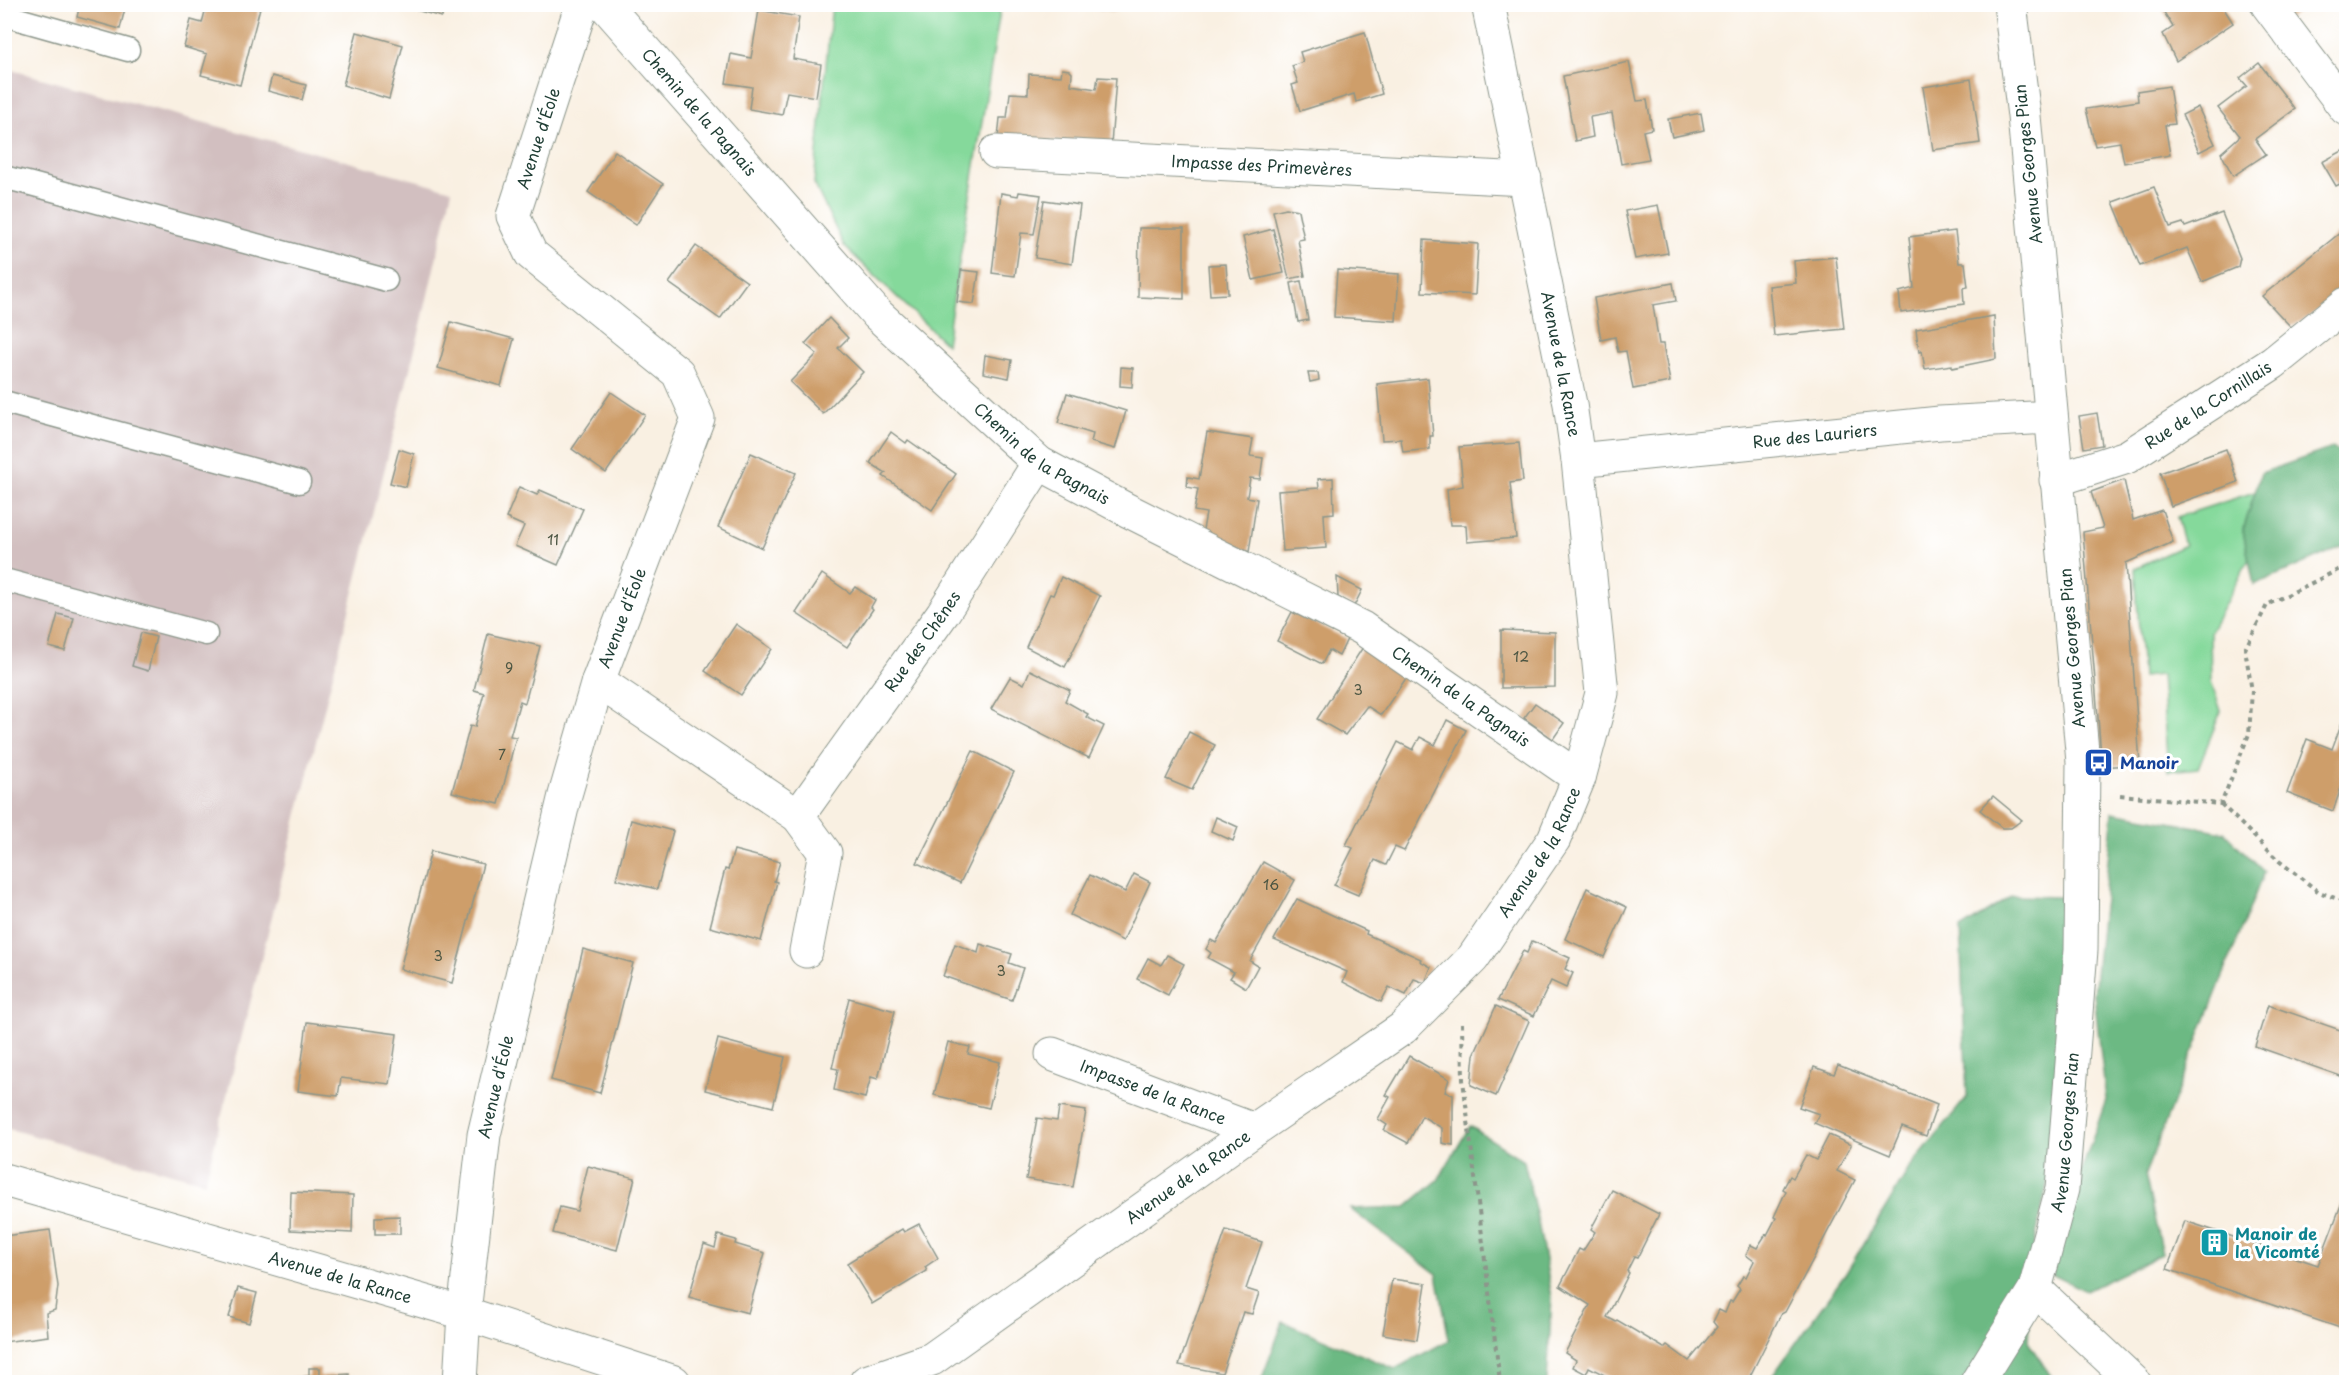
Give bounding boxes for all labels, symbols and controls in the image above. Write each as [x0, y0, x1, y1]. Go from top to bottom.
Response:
street label: Chemin de la Pagnais [637, 42, 763, 181]
street label: Avenue Georges Pian [2007, 83, 2047, 245]
street label: Avenue d'Éole [510, 84, 565, 192]
street label: Impasse des Primevères [1171, 148, 1353, 181]
street label: Avenue de la Rance [1536, 289, 1588, 439]
street label: Rue de la Cornillais [2139, 354, 2276, 454]
street label: Chemin de la Pagnais [969, 396, 1114, 510]
street label: Rue des Lauriers [1751, 417, 1878, 453]
house number: 11 [547, 529, 559, 550]
street label: Avenue d'Éole [591, 564, 651, 671]
street label: Avenue Georges Pian [2052, 567, 2090, 729]
street label: Rue des Chênes [878, 586, 965, 696]
street label: Chemin de la Pagnais [1387, 639, 1535, 752]
house number: 12 [1513, 646, 1529, 667]
house number: 9 [505, 657, 513, 678]
house number: 3 [1353, 679, 1363, 700]
house number: 7 [498, 744, 506, 765]
bus stop icon: Manoir [2083, 747, 2115, 779]
place label: Manoir [2120, 750, 2179, 774]
street label: Avenue de la Rance [1491, 783, 1585, 922]
house number: 16 [1263, 874, 1279, 895]
house number: 3 [433, 945, 443, 966]
house number: 3 [996, 960, 1006, 981]
street label: Avenue d'Éole [471, 1032, 518, 1140]
street label: Avenue Georges Pian [2043, 1051, 2084, 1215]
street label: Impasse de la Rance [1077, 1053, 1230, 1130]
street label: Avenue de la Rance [1120, 1123, 1255, 1229]
place label: Manoir de la Vicomté [2235, 1221, 2320, 1263]
building icon: Manoir de la Vicomté [2198, 1227, 2230, 1259]
street label: Avenue de la Rance [266, 1244, 415, 1308]

